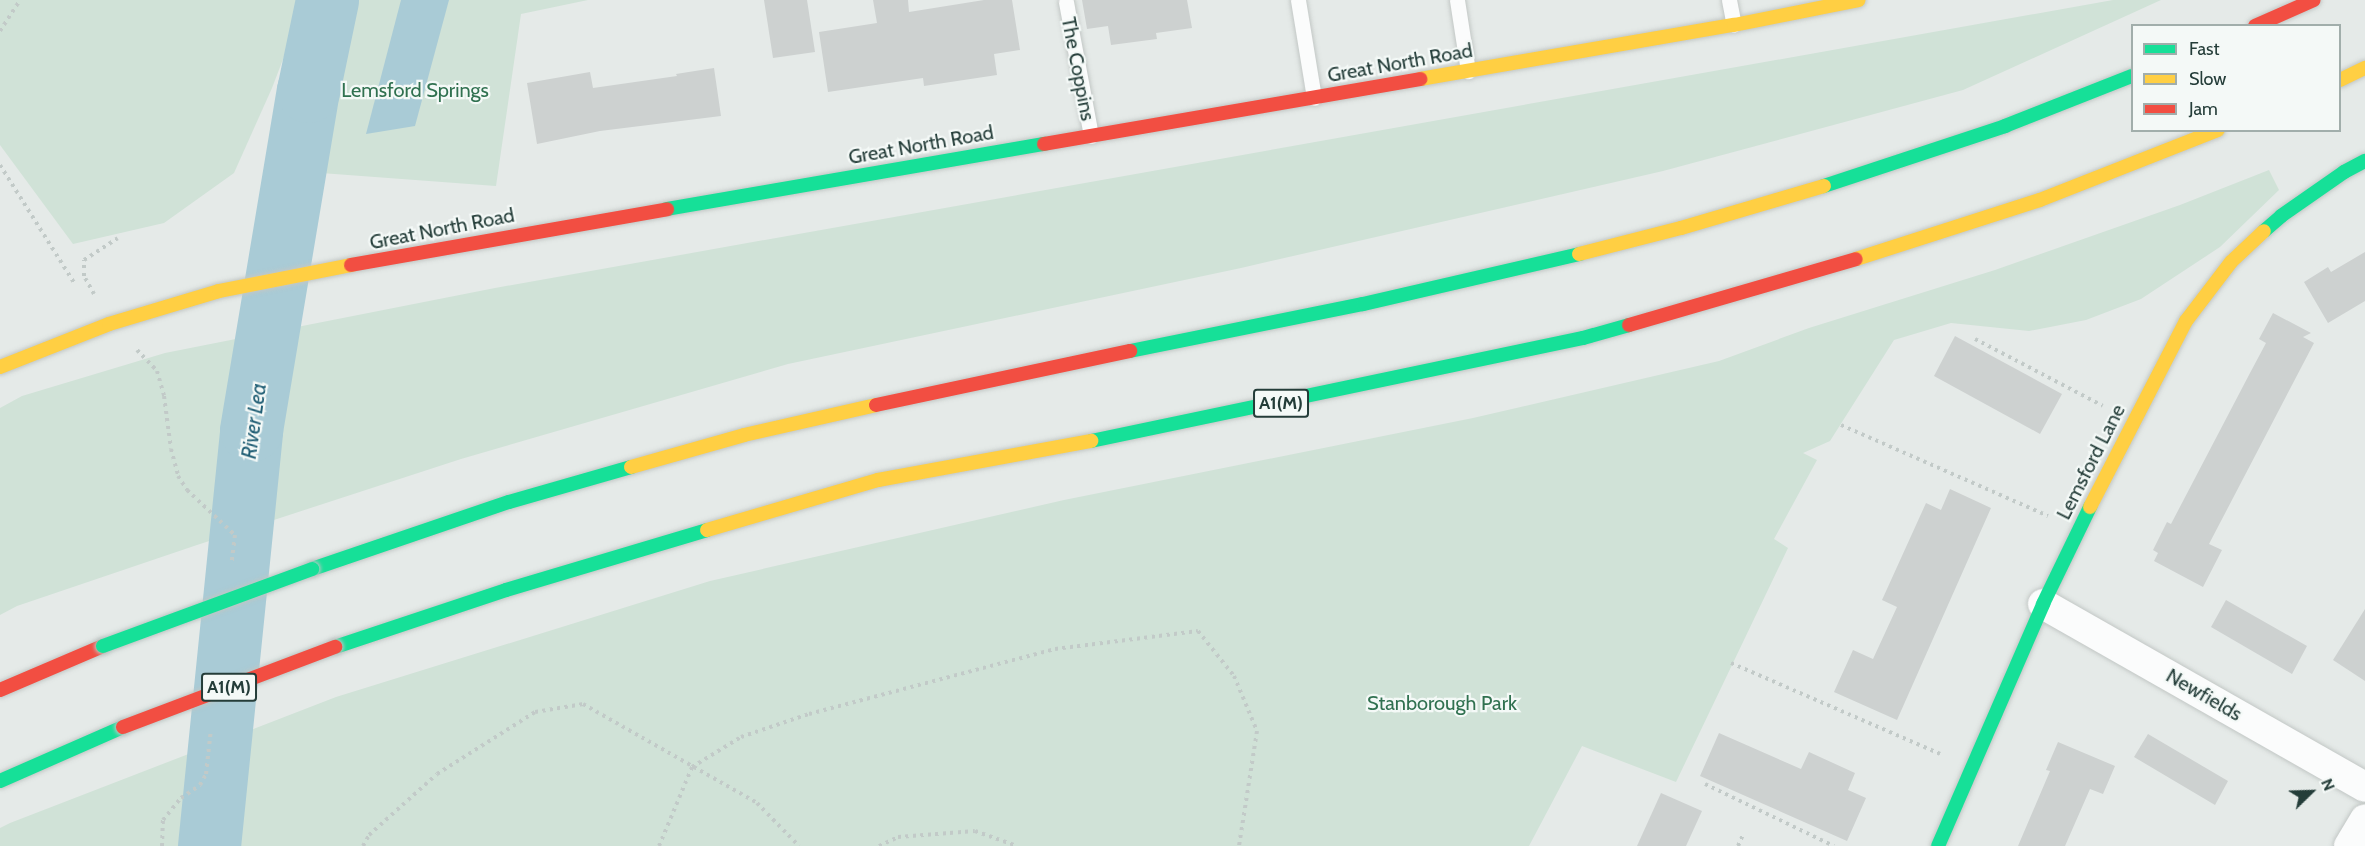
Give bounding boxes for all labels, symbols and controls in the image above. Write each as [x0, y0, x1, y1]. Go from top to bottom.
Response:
street label: The Coppins [1056, 15, 1100, 123]
legend [2131, 24, 2341, 132]
street label: Great North Road [1326, 38, 1474, 88]
text: Fast [2189, 38, 2220, 60]
text: Slow [2189, 68, 2226, 90]
park label: Lemsford Springs [341, 78, 489, 102]
text: Jam [2189, 98, 2218, 120]
street label: Great North Road [847, 120, 995, 170]
street label: Great North Road [368, 203, 516, 255]
water label: River Lea [236, 382, 272, 460]
road number: A1(M) [1252, 388, 1310, 418]
street label: Lemsford Lane [2052, 400, 2130, 524]
street label: Newfields [2162, 664, 2246, 726]
road number: A1(M) [200, 672, 258, 702]
park label: Stanborough Park [1367, 691, 1517, 715]
north arrow [2281, 762, 2341, 822]
text: N [2317, 776, 2339, 794]

